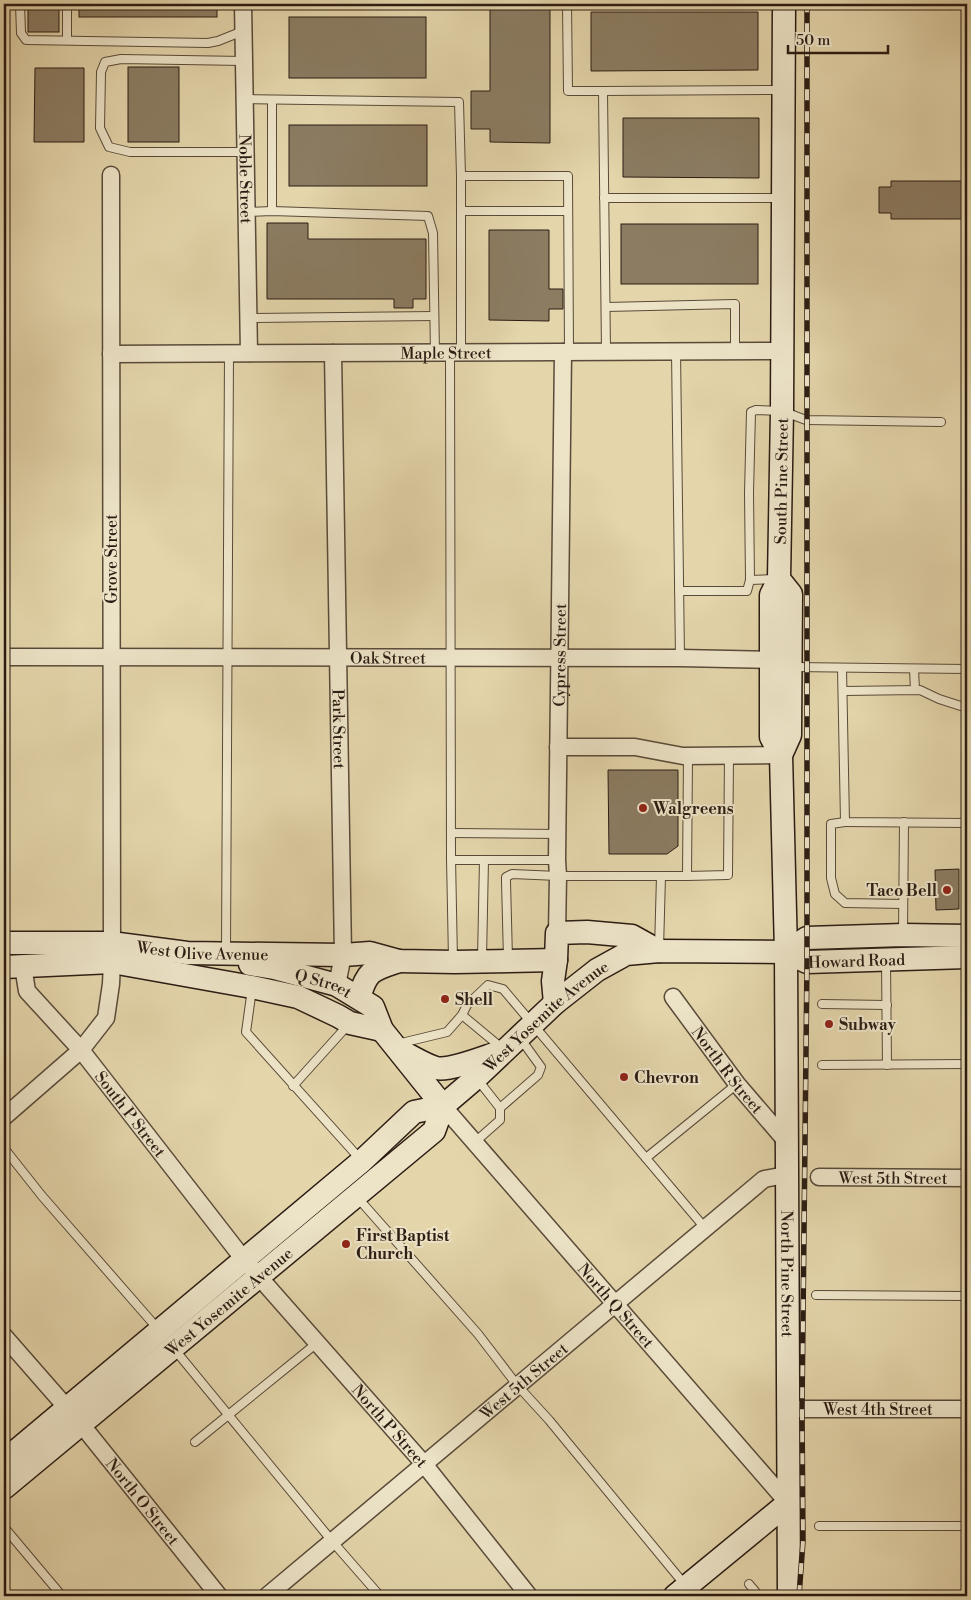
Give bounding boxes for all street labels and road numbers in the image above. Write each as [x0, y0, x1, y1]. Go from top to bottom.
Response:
street label: Noble Street [234, 134, 256, 224]
street label: Maple Street [400, 343, 492, 364]
street label: South Pine Street [771, 417, 793, 544]
street label: Grove Street [102, 514, 122, 604]
street label: Cypress Street [550, 603, 571, 707]
street label: Oak Street [350, 649, 426, 669]
street label: Park Street [328, 689, 349, 770]
street label: West Olive Avenue [134, 937, 269, 965]
street label: Howard Road [808, 950, 906, 973]
street label: West Yosemite Avenue [479, 957, 612, 1077]
street label: Q Street [292, 965, 356, 1003]
street label: North R Street [687, 1023, 767, 1118]
street label: South P Street [90, 1067, 170, 1162]
street label: West 5th Street [838, 1168, 948, 1189]
street label: North Pine Street [776, 1210, 797, 1338]
street label: West Yosemite Avenue [161, 1243, 297, 1362]
street label: North Q Street [573, 1259, 658, 1353]
street label: West 5th Street [475, 1339, 573, 1425]
street label: North P Street [347, 1380, 432, 1472]
street label: West 4th Street [822, 1400, 933, 1420]
street label: North O Street [101, 1454, 183, 1550]

